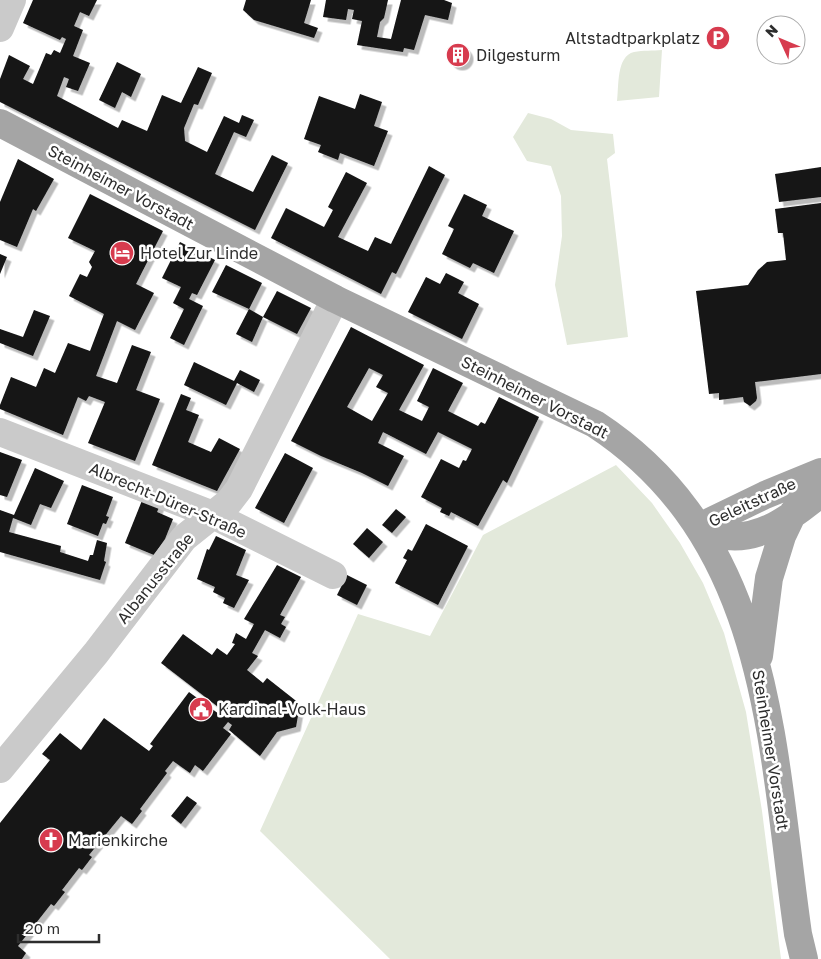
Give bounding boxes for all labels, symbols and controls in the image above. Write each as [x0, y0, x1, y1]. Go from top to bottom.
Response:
north arrow [756, 15, 806, 65]
text: N [761, 21, 781, 40]
parking icon: Altstadtparkplatz [705, 25, 731, 51]
place label: Altstadtparkplatz [565, 28, 700, 48]
building icon: Dilgesturm [445, 42, 471, 68]
place label: Dilgesturm [476, 45, 561, 65]
street label: Steinheimer Vorstadt [45, 140, 197, 234]
hotel icon: Hotel Zur Linde [109, 240, 135, 266]
place label: Hotel Zur Linde [140, 243, 258, 263]
street label: Steinheimer Vorstadt [458, 351, 612, 443]
street label: Albrecht-Dürer-Straße [86, 458, 250, 542]
street label: Geleitstraße [705, 473, 799, 531]
street label: Albanusstraße [112, 529, 198, 627]
street label: Steinheimer Vorstadt [748, 668, 794, 832]
public building icon: Kardinal-Volk-Haus [188, 696, 214, 722]
place label: Kardinal-Volk-Haus [218, 699, 366, 719]
church icon: Marienkirche [38, 827, 64, 853]
place label: Marienkirche [68, 830, 168, 850]
scale bar [18, 912, 99, 944]
text: 20 m [25, 919, 60, 937]

